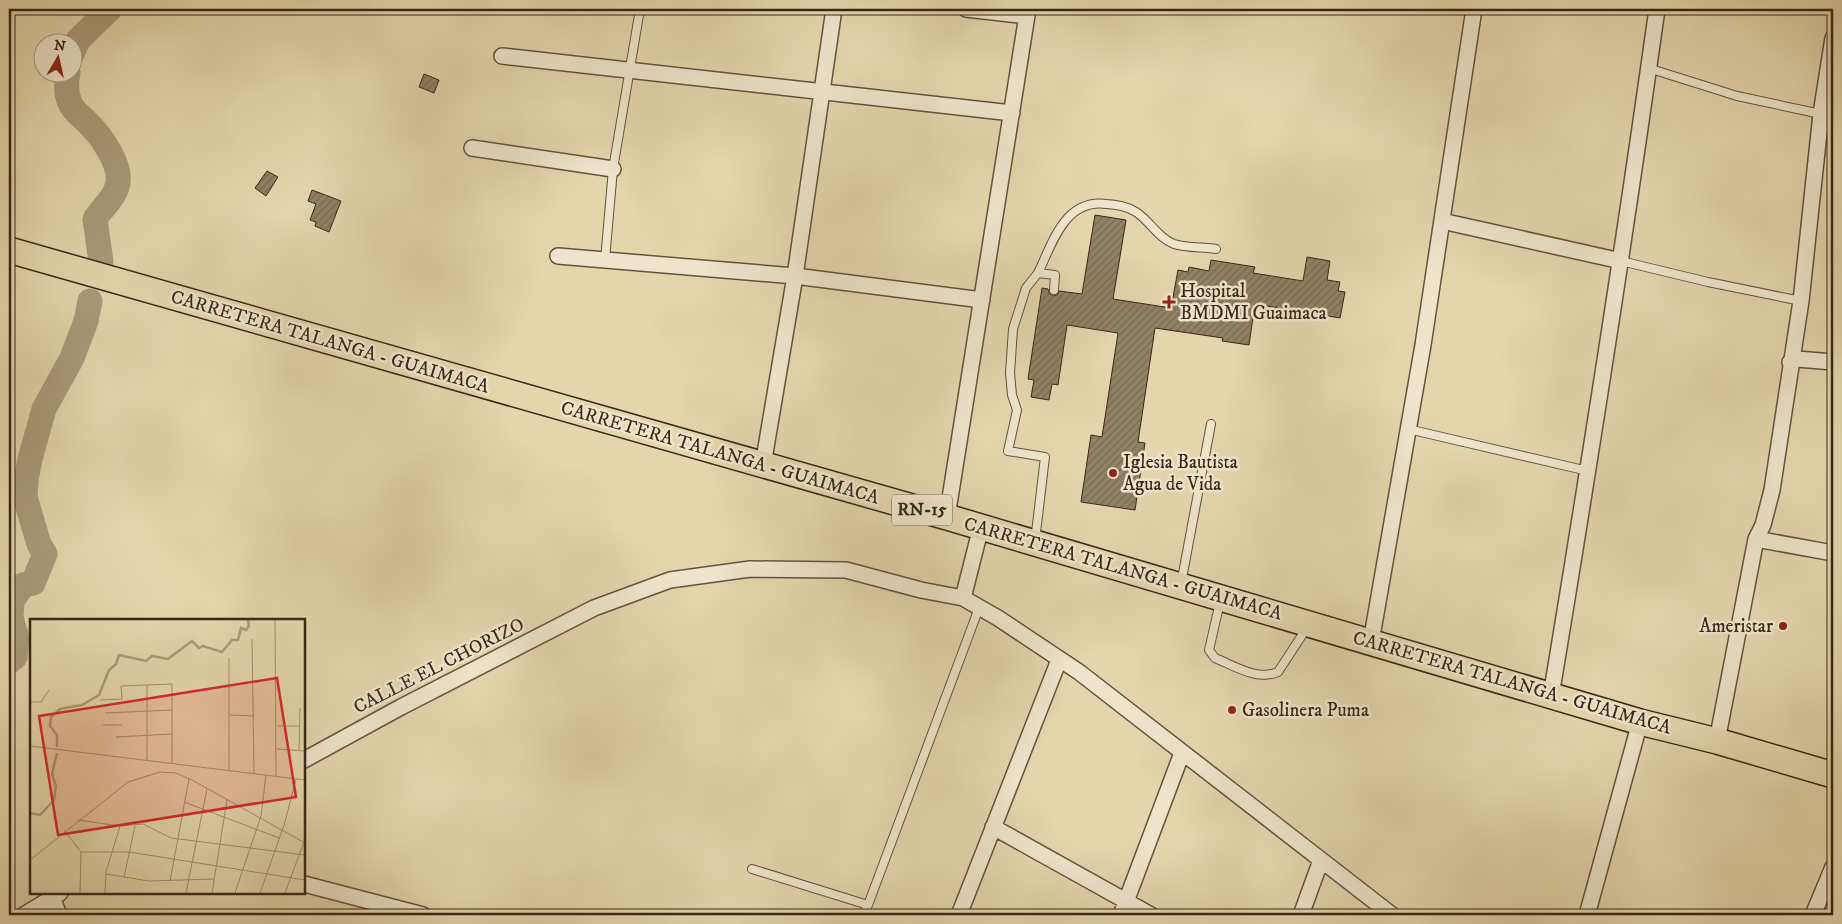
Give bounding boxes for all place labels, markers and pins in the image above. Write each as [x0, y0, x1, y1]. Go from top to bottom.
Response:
place label: Hospital BMDMI Guaimaca [1180, 280, 1327, 325]
marker: Hospital BMDMI Guaimaca [1162, 295, 1176, 309]
place label: Iglesia Bautista Agua de Vida [1123, 451, 1238, 496]
marker: Iglesia Bautista Agua de Vida [1107, 467, 1119, 479]
place label: Ameristar [1699, 615, 1773, 638]
marker: Ameristar [1777, 620, 1789, 632]
place label: Gasolinera Puma [1242, 699, 1369, 722]
marker: Gasolinera Puma [1226, 704, 1238, 716]

